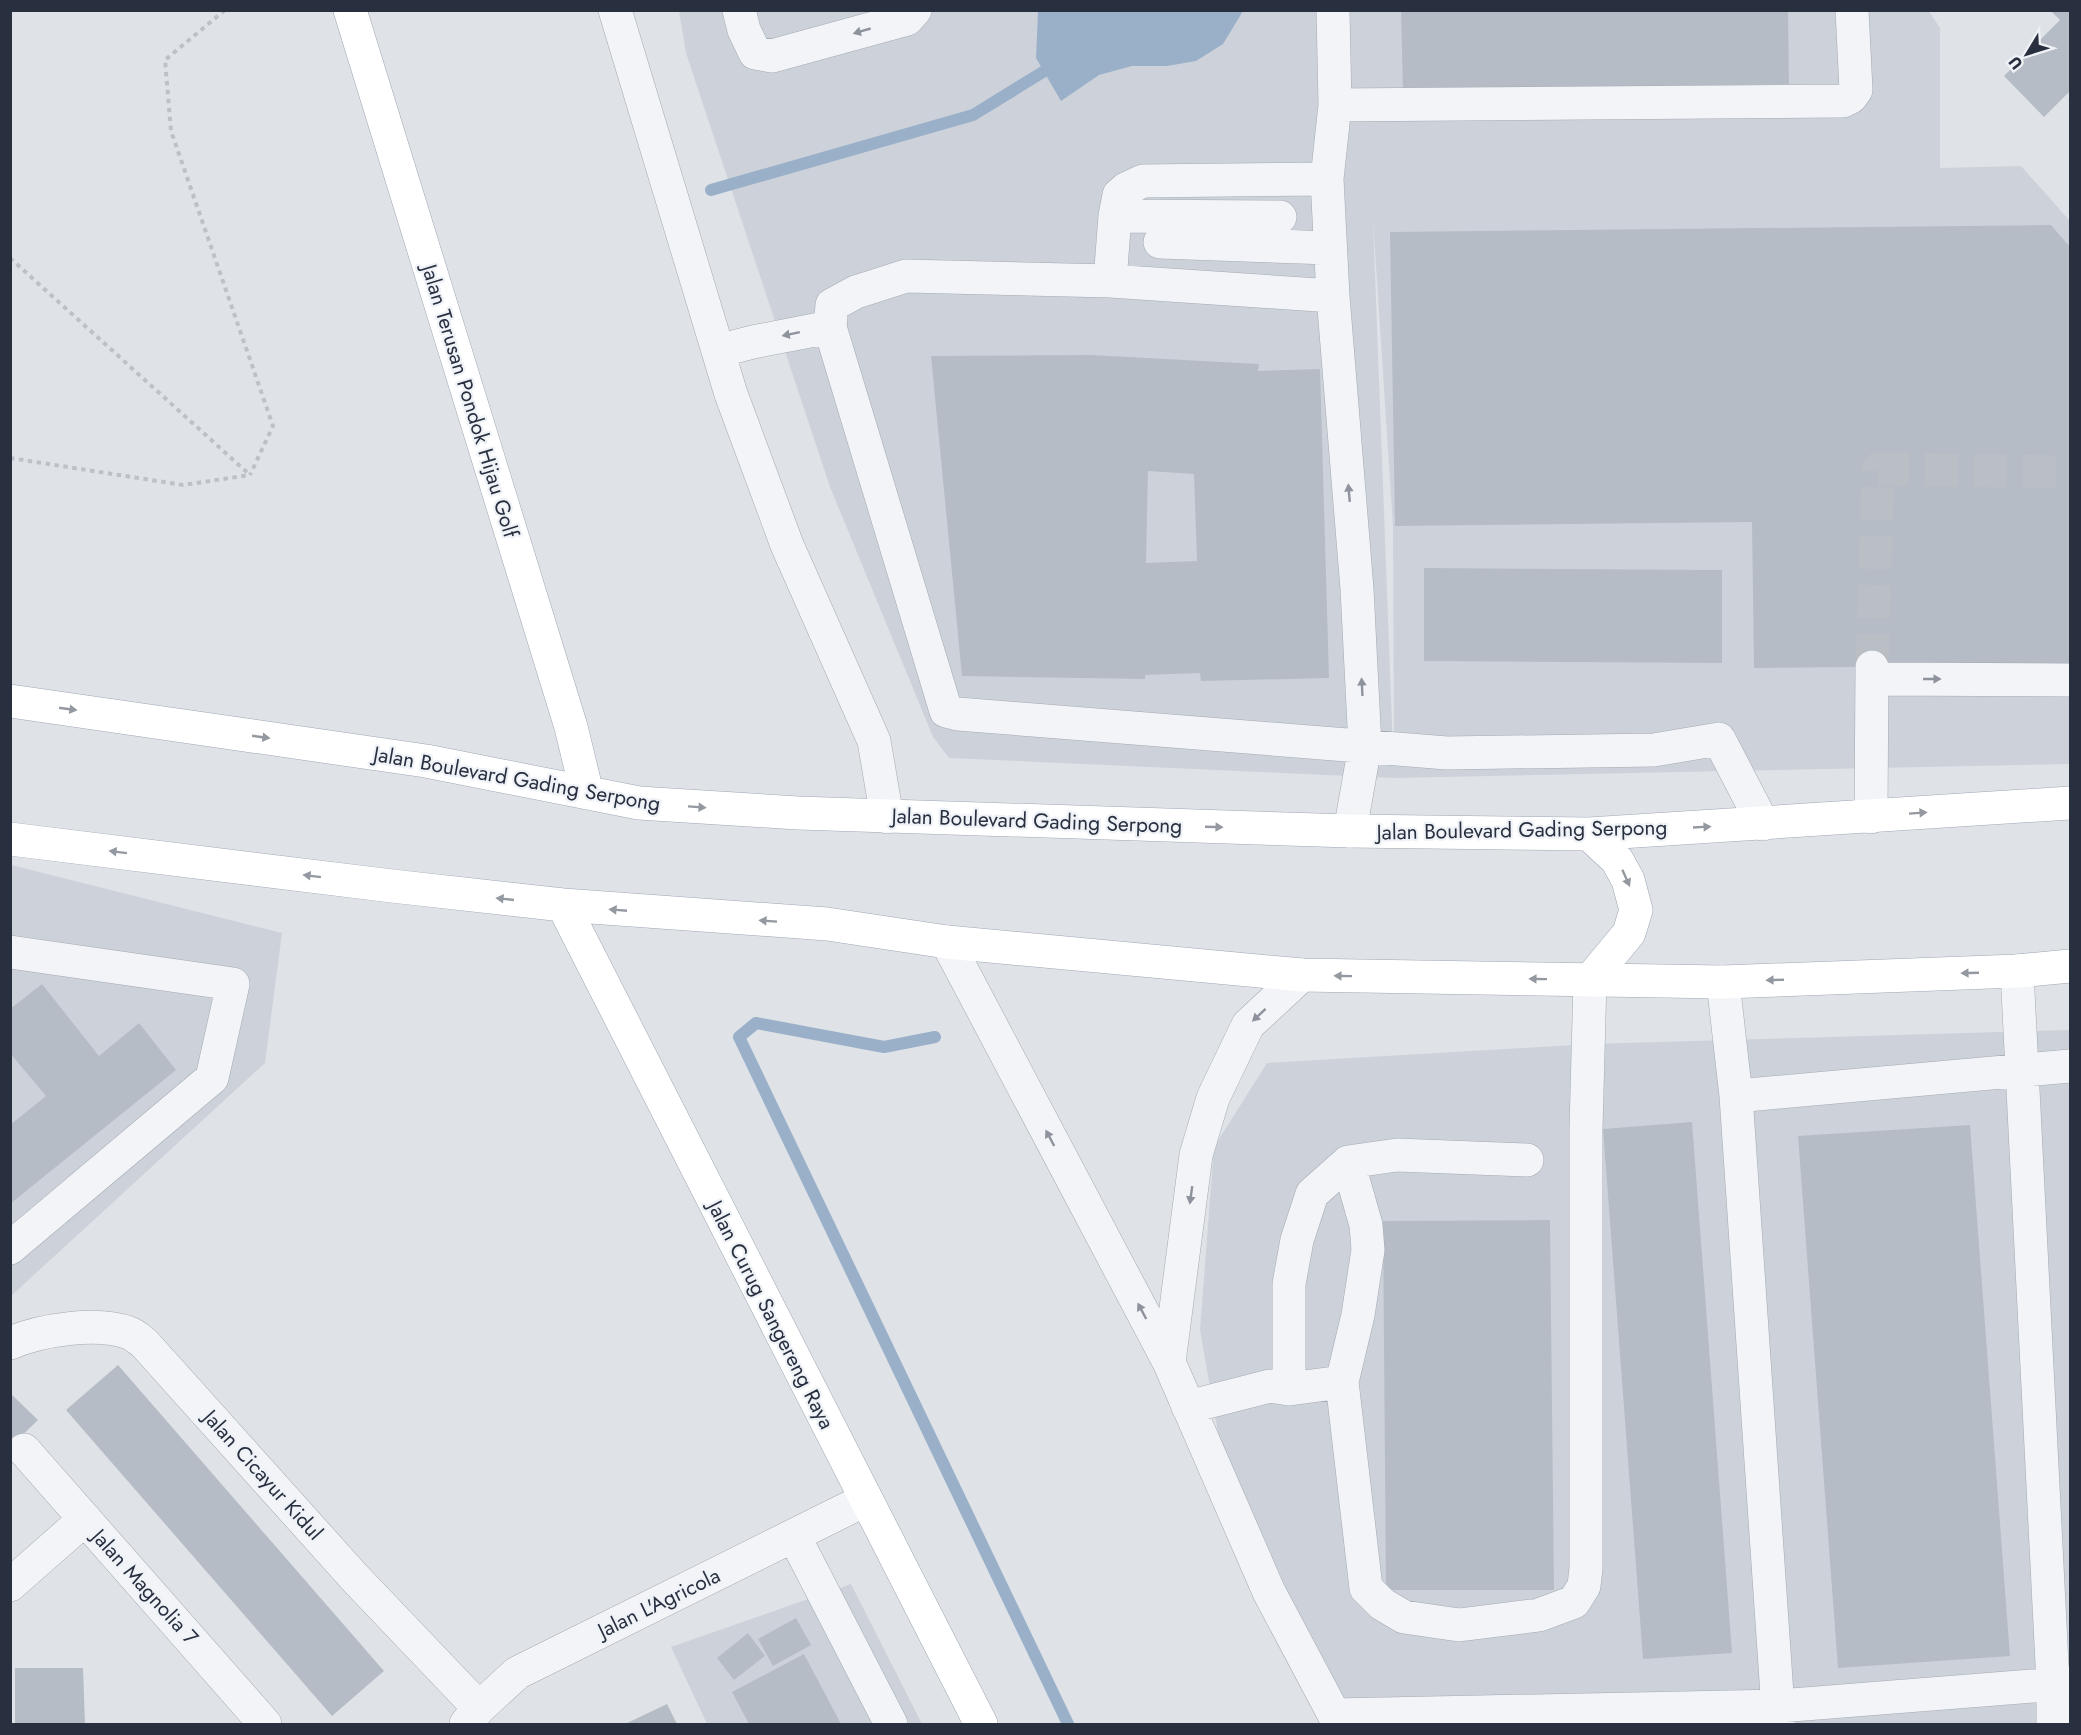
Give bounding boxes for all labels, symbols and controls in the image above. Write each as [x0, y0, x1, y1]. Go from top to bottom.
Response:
north arrow [1997, 24, 2057, 84]
one-way arrow [853, 27, 871, 36]
text: U [2003, 51, 2028, 74]
street label: Jalan Terusan Pondok Hijau Golf [413, 258, 526, 542]
one-way arrow [782, 329, 801, 339]
one-way arrow [1344, 483, 1354, 502]
one-way arrow [1922, 674, 1941, 684]
one-way arrow [1358, 678, 1367, 697]
one-way arrow [59, 705, 78, 714]
one-way arrow [252, 733, 271, 742]
street label: Jalan Boulevard Gading Serpong [368, 738, 663, 819]
street label: Jalan Boulevard Gading Serpong [888, 801, 1183, 841]
one-way arrow [688, 802, 707, 811]
one-way arrow [1908, 809, 1927, 818]
street label: Jalan Boulevard Gading Serpong [1373, 812, 1668, 848]
one-way arrow [1204, 822, 1223, 832]
one-way arrow [1693, 823, 1712, 832]
one-way arrow [108, 848, 127, 857]
one-way arrow [1621, 870, 1631, 888]
one-way arrow [302, 872, 321, 881]
one-way arrow [496, 894, 515, 903]
one-way arrow [609, 905, 628, 915]
one-way arrow [759, 916, 778, 925]
one-way arrow [1961, 968, 1980, 977]
one-way arrow [1334, 971, 1353, 981]
one-way arrow [1529, 974, 1548, 984]
one-way arrow [1766, 976, 1785, 985]
one-way arrow [1252, 1008, 1267, 1021]
one-way arrow [1046, 1130, 1055, 1147]
one-way arrow [1186, 1185, 1196, 1204]
street label: Jalan Curug Sangereng Raya [699, 1193, 842, 1434]
one-way arrow [1137, 1302, 1146, 1319]
street label: Jalan Cicayur Kidul [194, 1401, 330, 1547]
street label: Jalan Magnolia 7 [83, 1520, 205, 1652]
street label: Jalan L'Agricola [590, 1560, 725, 1647]

